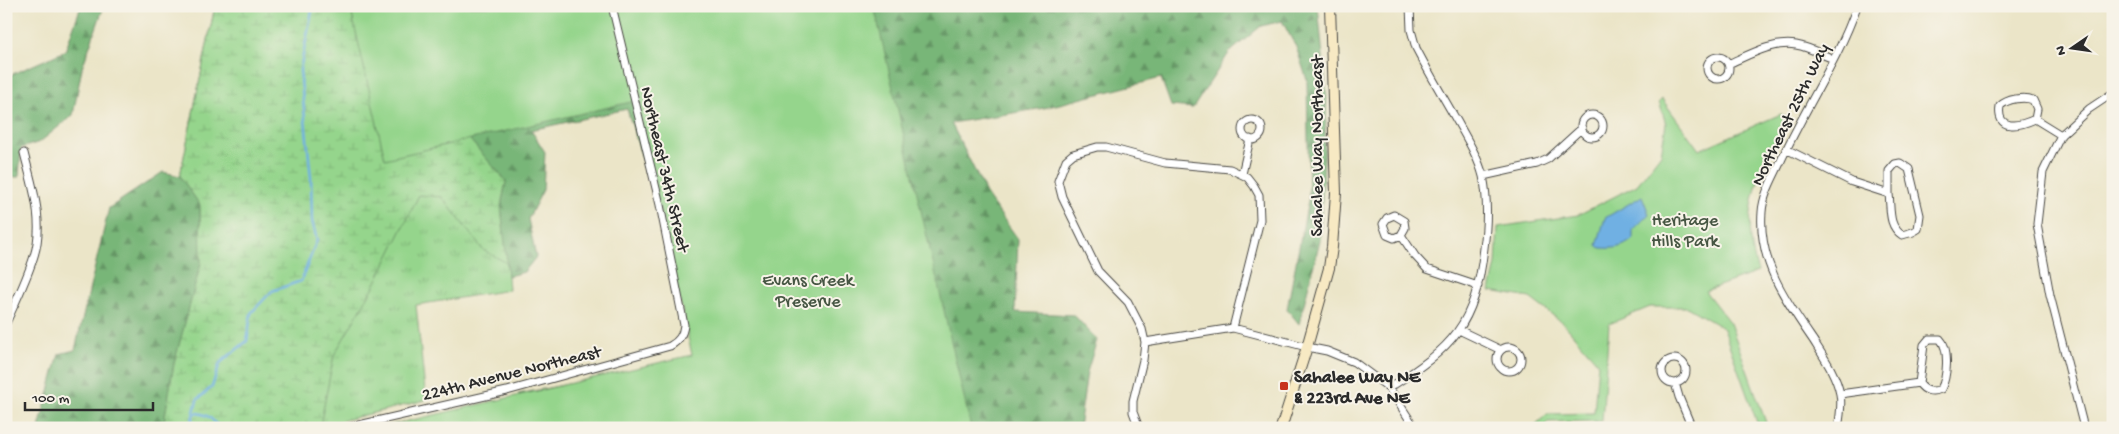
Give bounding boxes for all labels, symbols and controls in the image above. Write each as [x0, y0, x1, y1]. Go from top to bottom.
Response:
north arrow [2046, 22, 2096, 72]
street label: Northeast 25th Way [1748, 40, 1835, 190]
text: N [2052, 44, 2071, 57]
street label: Sahalee Way Northeast [1308, 54, 1329, 236]
street label: Northeast 34th Street [634, 85, 693, 256]
park label: Heritage Hills Park [1651, 211, 1721, 253]
park label: Evans Creek Preserve [762, 271, 856, 313]
street label: 224th Avenue Northeast [420, 342, 605, 407]
place label: Sahalee Way NE & 223rd Ave NE [1294, 368, 1422, 410]
scale bar [25, 379, 152, 411]
marker: Sahalee Way NE & 223rd Ave NE [1278, 380, 1290, 392]
text: 100 m [31, 390, 70, 408]

